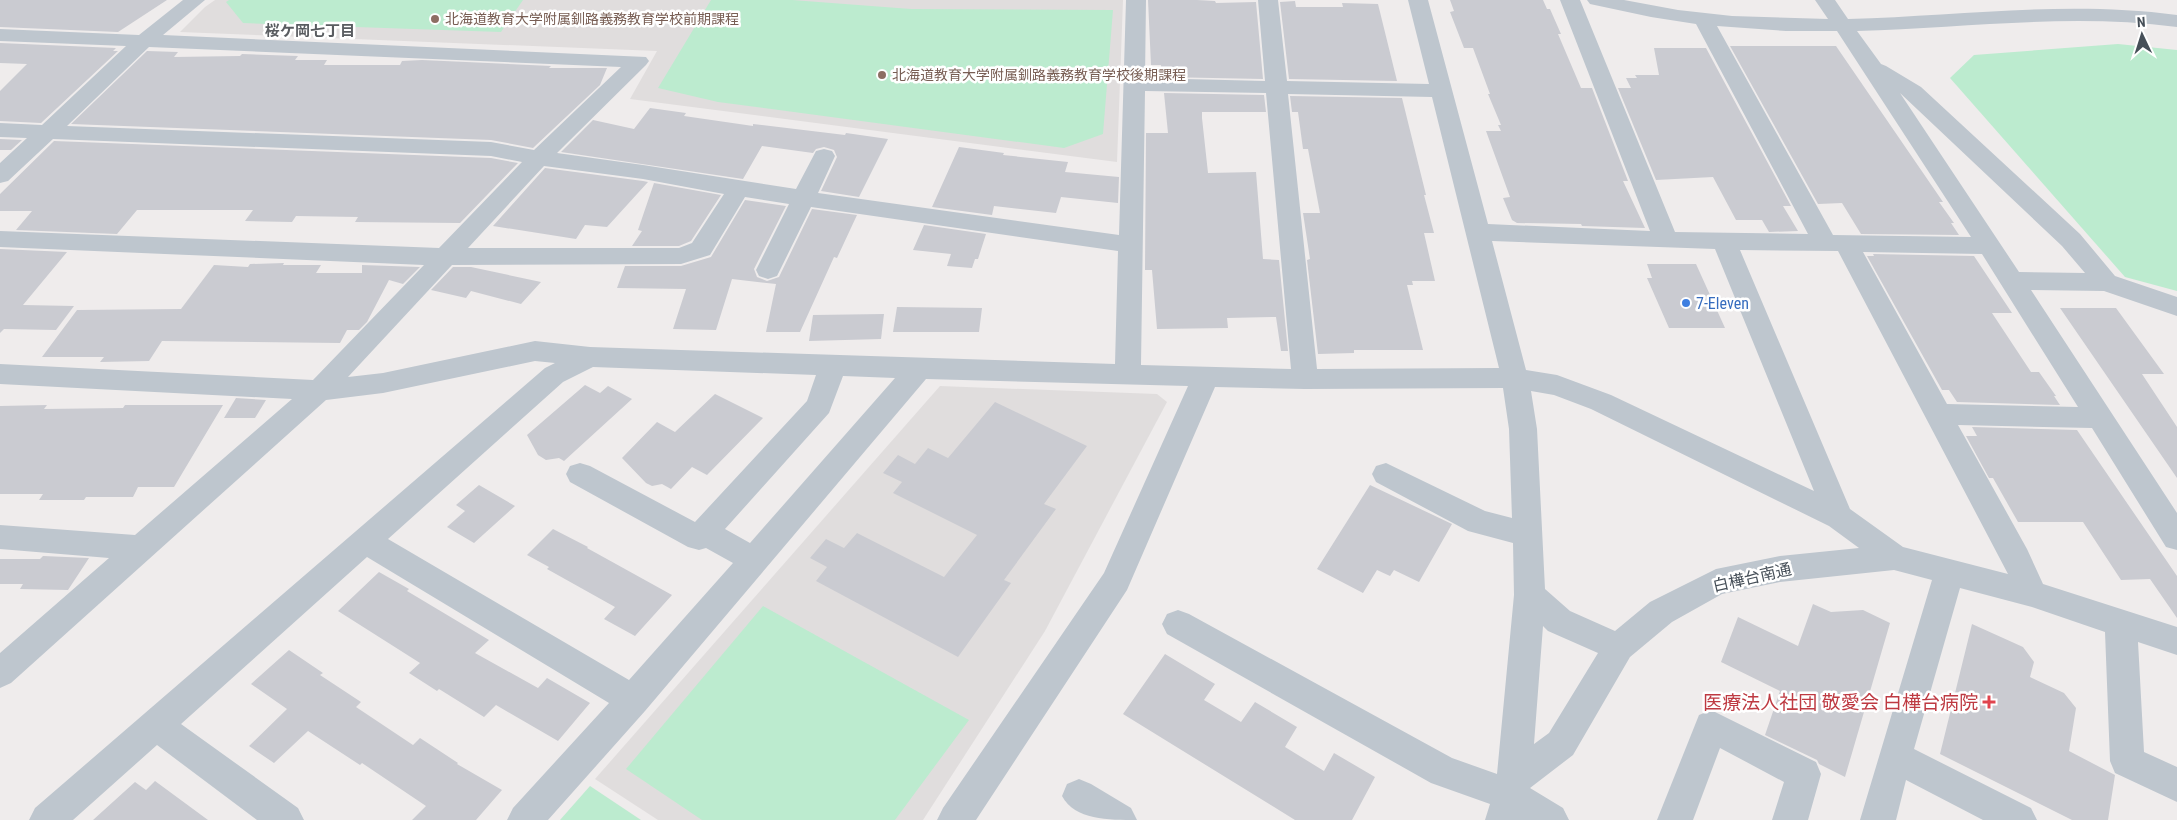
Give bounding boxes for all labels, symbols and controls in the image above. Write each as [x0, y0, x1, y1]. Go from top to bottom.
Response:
north arrow [2117, 10, 2167, 60]
place label: 北海道教育大学附属釧路義務教育学校前期課程 [445, 11, 739, 27]
marker: 北海道教育大学附属釧路義務教育学校前期課程 [429, 13, 441, 25]
text: N [2136, 14, 2146, 30]
district label: 桜ケ岡七丁目 [265, 22, 355, 40]
place label: 北海道教育大学附属釧路義務教育学校後期課程 [892, 67, 1186, 83]
marker: 北海道教育大学附属釧路義務教育学校後期課程 [876, 69, 888, 81]
place label: 7-Eleven [1696, 294, 1749, 313]
marker: 7-Eleven [1680, 297, 1692, 309]
street label: 白樺台南通 [1711, 559, 1793, 596]
place label: 医療法人社団 敬愛会 白樺台病院 [1703, 691, 1978, 714]
marker: 医療法人社団 敬愛会 白樺台病院 [1982, 695, 1996, 709]

